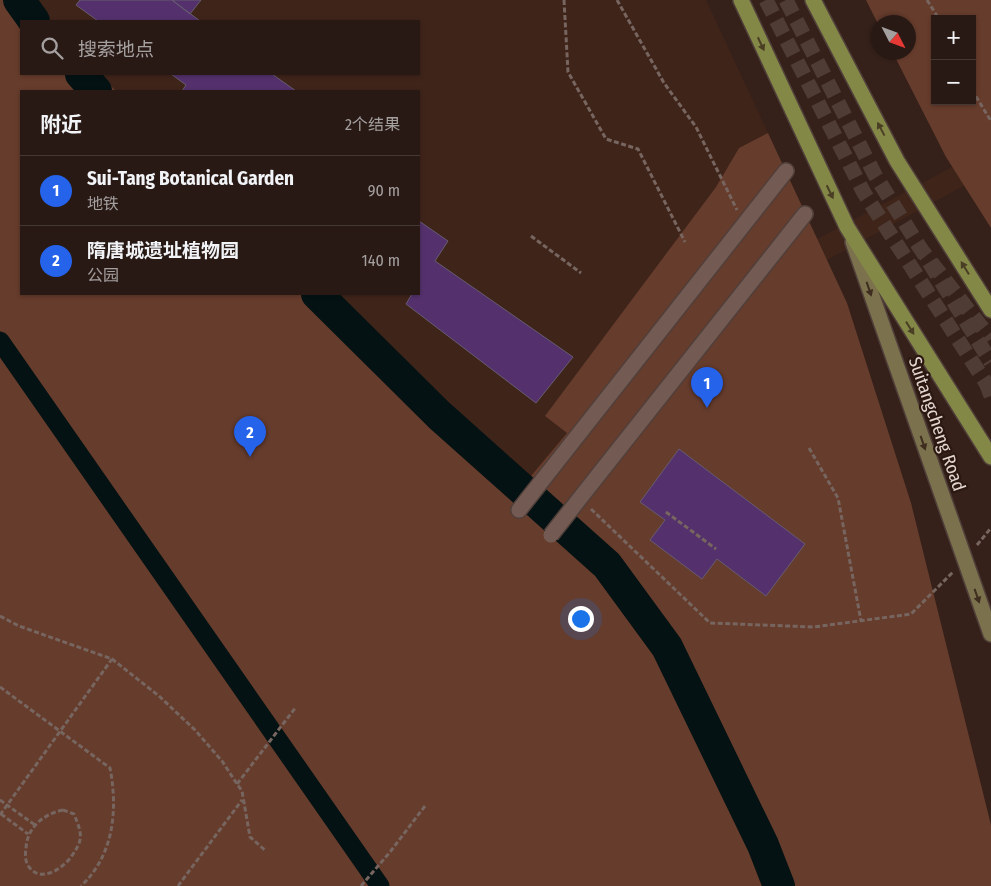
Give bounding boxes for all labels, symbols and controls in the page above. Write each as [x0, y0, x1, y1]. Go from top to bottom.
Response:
north arrow [871, 15, 916, 60]
map controls [931, 15, 976, 105]
button: + [931, 15, 976, 60]
search box [20, 20, 420, 75]
icon: search [38, 34, 66, 62]
one-way arrow [758, 37, 766, 51]
text: 搜索地点 [78, 38, 154, 61]
button: − [931, 60, 976, 105]
text: 附近 [40, 112, 82, 138]
text: 2个结果 [345, 115, 400, 134]
one-way arrow [877, 122, 885, 137]
text: Sui-Tang Botanical Garden [87, 167, 294, 190]
text: 1 [53, 181, 59, 200]
text: 90 m [368, 181, 400, 200]
one-way arrow [826, 184, 834, 199]
text: 地铁 [87, 194, 119, 213]
text: 隋唐城遗址植物园 [87, 239, 239, 262]
text: 2 [52, 251, 60, 270]
text: 140 m [362, 251, 400, 270]
one-way arrow [960, 262, 970, 275]
text: 公园 [87, 266, 119, 285]
one-way arrow [866, 282, 873, 297]
one-way arrow [905, 321, 915, 334]
street label: Suitangcheng Road [904, 354, 970, 494]
pin: 1 [691, 367, 723, 408]
pin: 2 [234, 416, 266, 457]
one-way arrow [920, 435, 927, 450]
one-way arrow [974, 589, 982, 604]
your location [568, 606, 594, 632]

